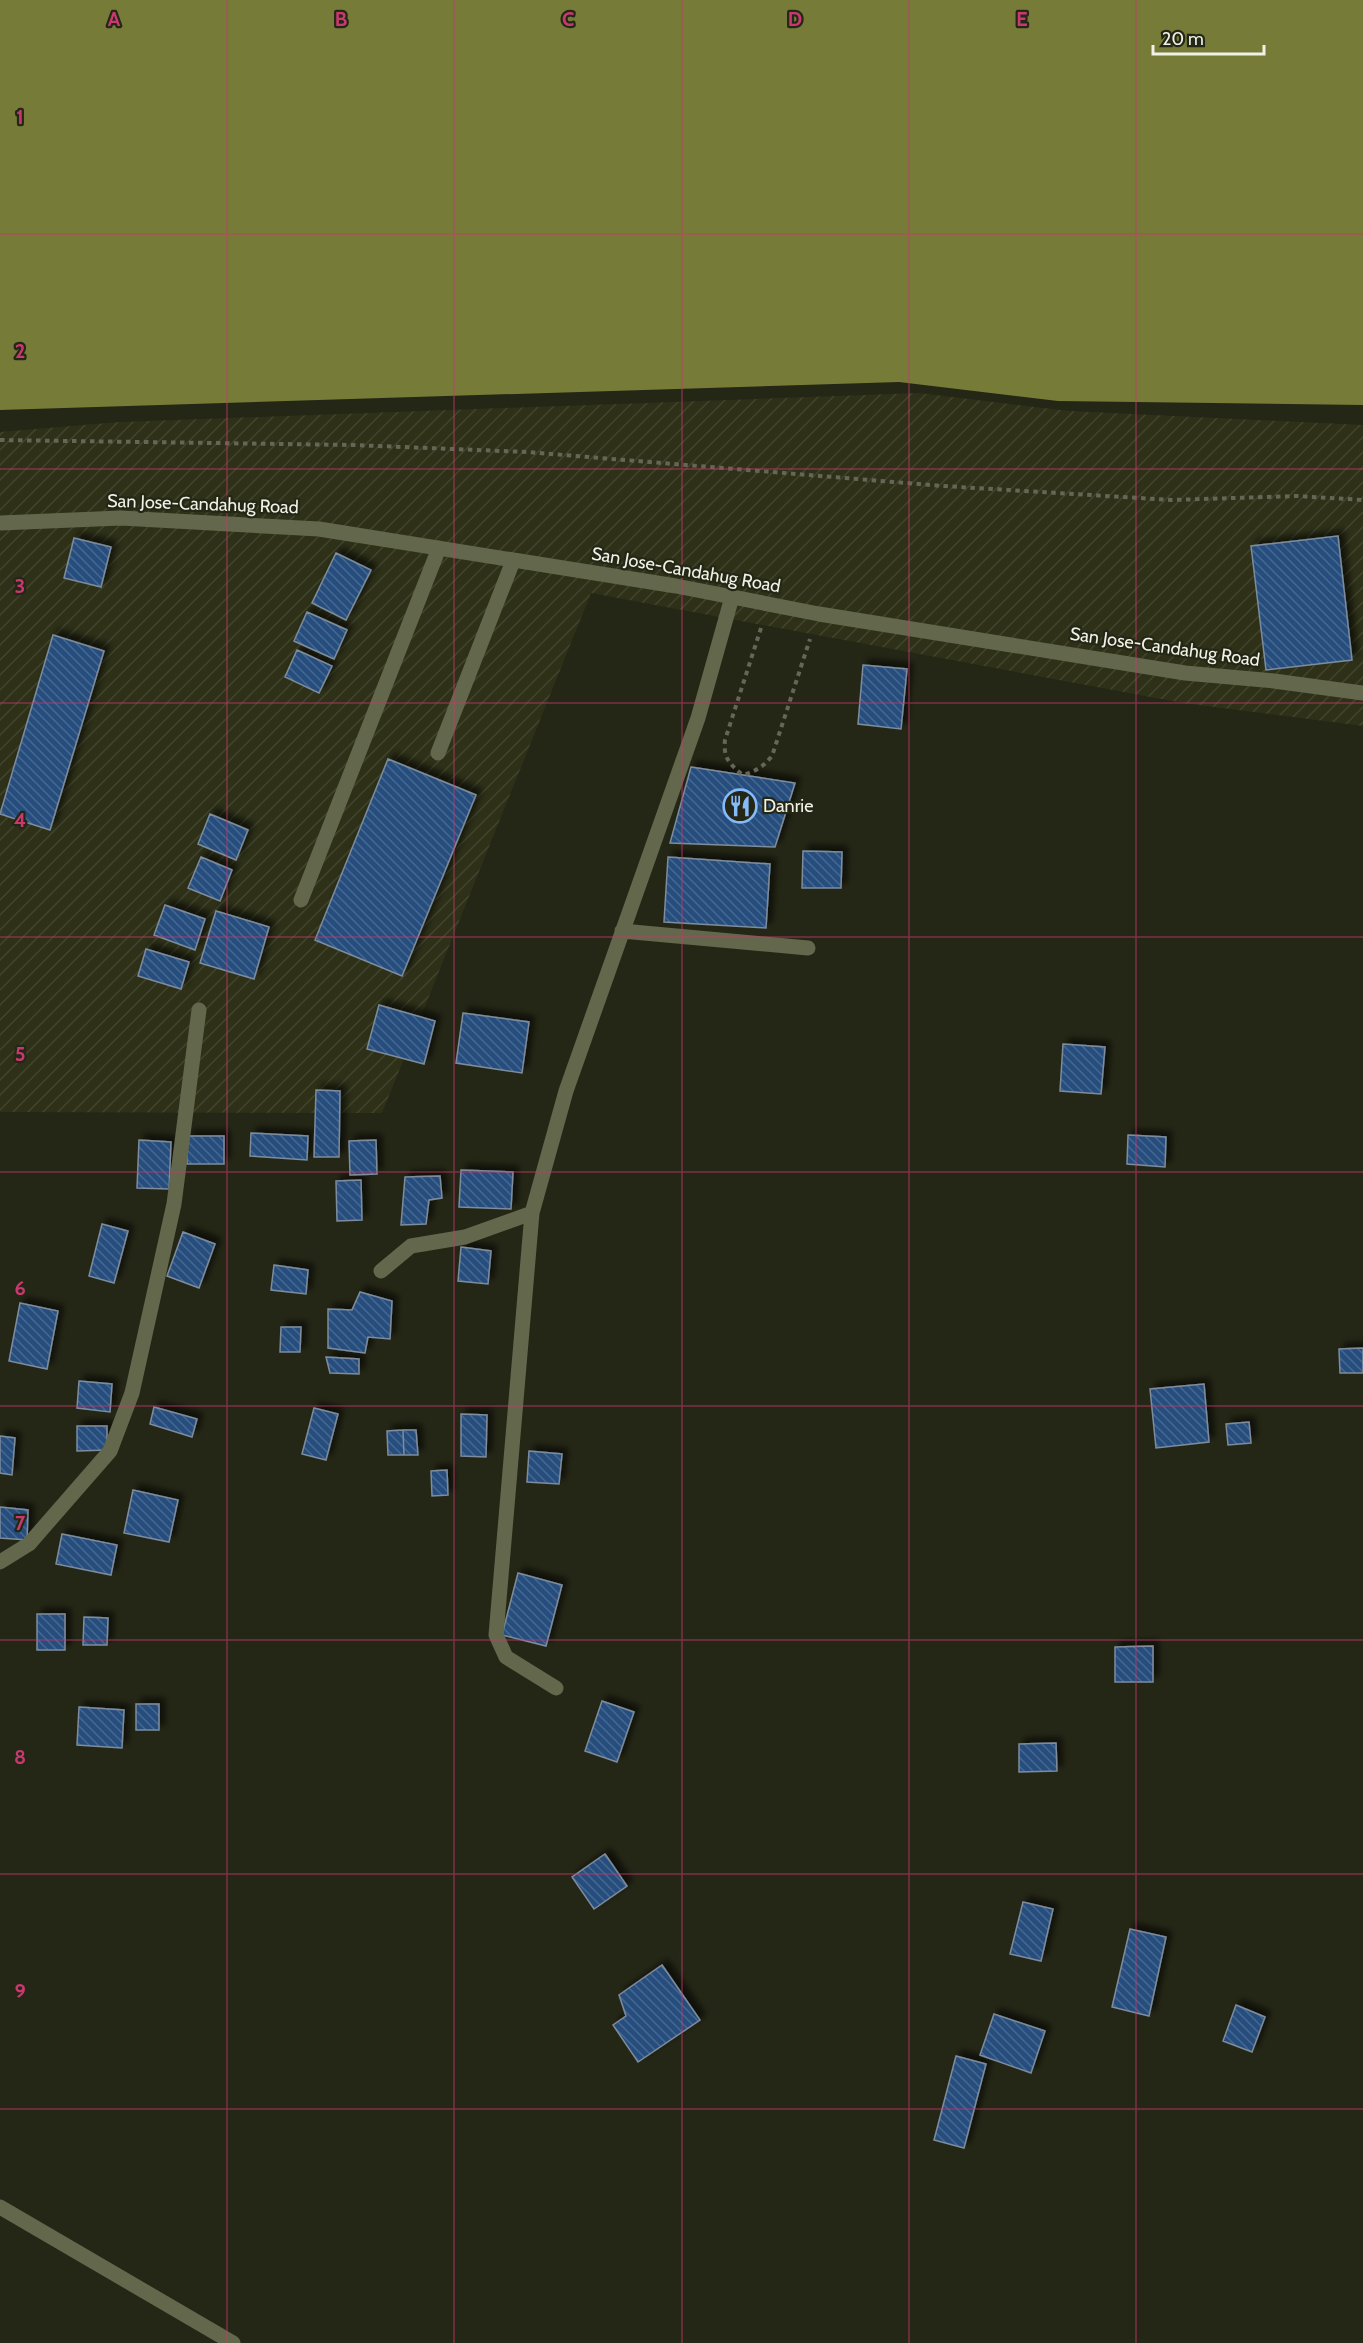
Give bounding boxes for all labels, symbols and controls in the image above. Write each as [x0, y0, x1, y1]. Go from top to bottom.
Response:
text: A [108, 7, 121, 31]
text: B [335, 7, 347, 31]
text: C [562, 7, 574, 31]
text: D [788, 7, 802, 31]
text: E [1016, 7, 1028, 31]
scale bar [1153, 18, 1264, 56]
text: 20 m [1162, 28, 1204, 50]
text: 1 [16, 105, 24, 129]
text: 2 [15, 339, 25, 363]
street label: San Jose-Candahug Road [107, 490, 299, 518]
street label: San Jose-Candahug Road [590, 543, 782, 597]
text: 3 [15, 574, 25, 598]
street label: San Jose-Candahug Road [1069, 623, 1261, 671]
restaurant icon: Danrie [722, 788, 758, 824]
place label: Danrie [763, 795, 813, 817]
text: 4 [14, 808, 26, 832]
text: 5 [15, 1042, 25, 1066]
text: 6 [14, 1276, 26, 1300]
text: 7 [15, 1511, 26, 1535]
text: 8 [14, 1745, 26, 1769]
text: 9 [14, 1979, 26, 2003]

